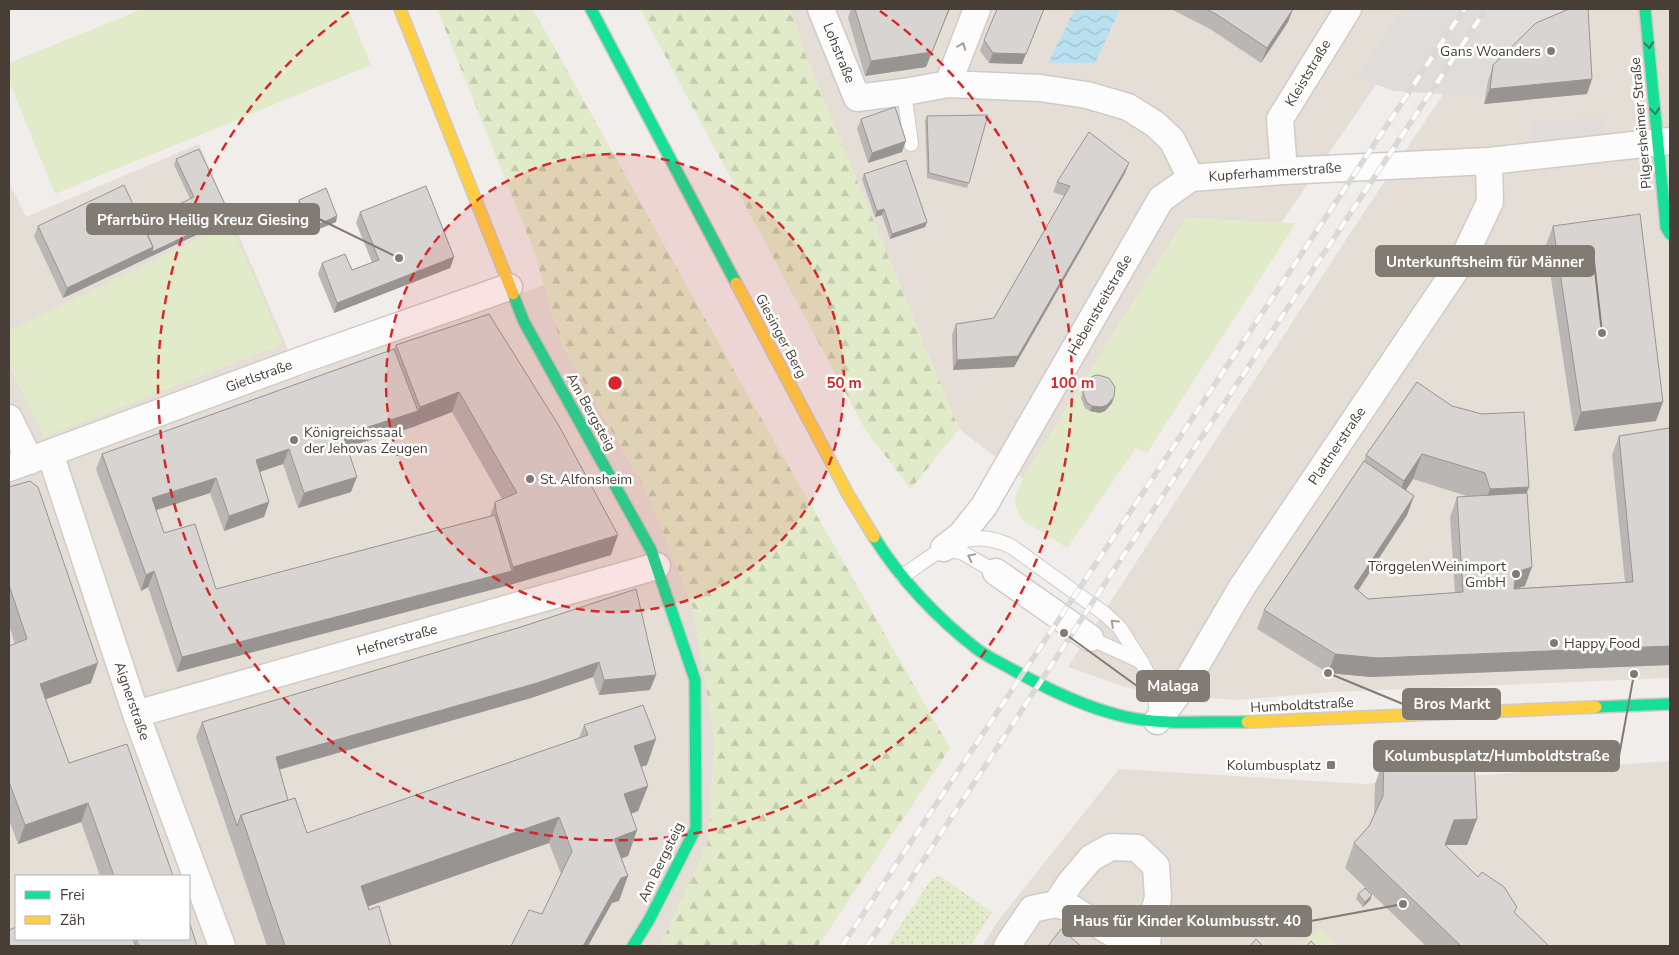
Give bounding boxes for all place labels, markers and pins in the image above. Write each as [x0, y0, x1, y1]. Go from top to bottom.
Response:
place label: Gans Woanders [1440, 42, 1541, 61]
marker: Gans Woanders [1545, 45, 1557, 57]
callout: Pfarrbüro Heilig Kreuz Giesing [87, 204, 319, 234]
callout: Unterkunftsheim für Männer [1376, 246, 1594, 276]
centre of rings [606, 374, 624, 392]
place label: Königreichssaal der Jehovas Zeugen [304, 423, 428, 458]
marker: Königreichssaal der Jehovas Zeugen [288, 434, 300, 446]
place label: St. Alfonsheim [540, 470, 632, 489]
marker: St. Alfonsheim [524, 473, 536, 485]
place label: TörggelenWeinimport GmbH [1368, 557, 1506, 592]
marker: TörggelenWeinimport GmbH [1510, 568, 1522, 580]
place label: Happy Food [1564, 634, 1640, 653]
marker: Happy Food [1548, 637, 1560, 649]
callout: Malaga [1137, 671, 1209, 701]
callout: Bros Markt [1403, 689, 1500, 719]
callout: Kolumbusplatz/Humboldtstraße [1374, 741, 1619, 771]
place label: Kolumbusplatz [1227, 756, 1322, 775]
marker: Kolumbusplatz [1325, 759, 1337, 771]
callout: Haus für Kinder Kolumbusstr. 40 [1063, 906, 1311, 936]

